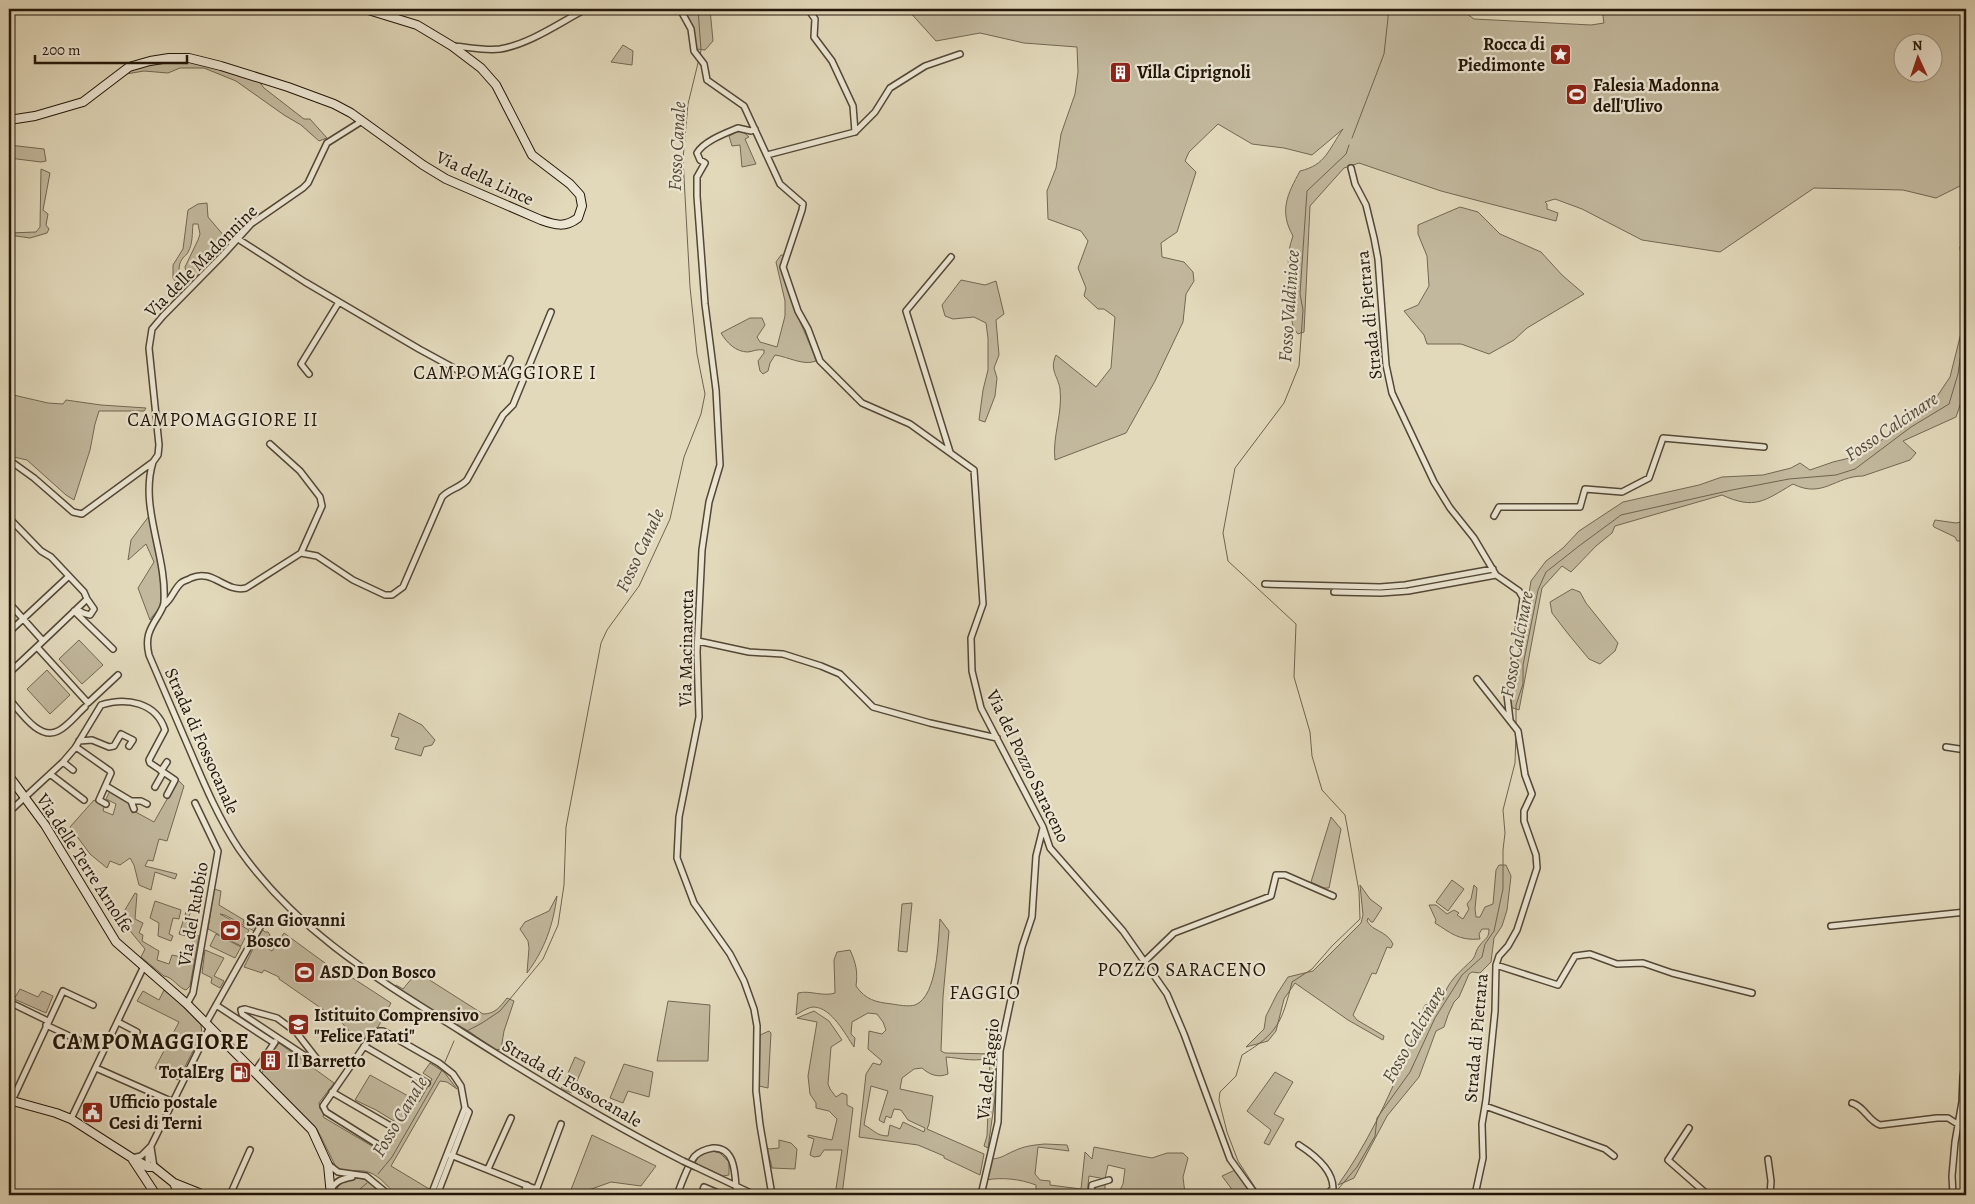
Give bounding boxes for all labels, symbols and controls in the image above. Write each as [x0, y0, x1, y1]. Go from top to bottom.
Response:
scale bar [35, 32, 188, 64]
place label: Rocca di Piedimonte [1457, 32, 1545, 77]
north arrow [1892, 32, 1942, 82]
text: N [1912, 36, 1923, 55]
text: 200 m [42, 40, 81, 60]
place icon: Rocca di Piedimonte [1549, 42, 1573, 66]
building icon: Villa Ciprignoli [1109, 60, 1133, 84]
place label: Villa Ciprignoli [1136, 60, 1251, 84]
place label: Falesia Madonna dell'Ulivo [1593, 73, 1720, 118]
sports icon: Falesia Madonna dell'Ulivo [1565, 83, 1589, 107]
water label: Fosso Canale [662, 100, 692, 192]
street label: Via della Lince [431, 144, 538, 211]
street label: Via delle Madonnine [139, 199, 263, 323]
water label: Fosso Valdinioce [1272, 249, 1306, 363]
street label: Strada di Pietrara [1350, 249, 1388, 381]
district label: CAMPOMAGGIORE I [413, 360, 597, 386]
water label: Fosso Calcinare [1840, 386, 1944, 468]
district label: CAMPOMAGGIORE II [127, 407, 319, 433]
water label: Fosso Canale [609, 504, 671, 597]
street label: Via Macinarotta [673, 588, 699, 708]
water label: Fosso Calcinare [1494, 589, 1540, 699]
street label: Strada di Fossocanale [159, 664, 245, 818]
street label: Via del Pozzo Saraceno [980, 685, 1075, 846]
street label: Via delle Terre Arnolfe [30, 788, 139, 937]
street label: Via del Rubbio [172, 860, 214, 969]
place label: San Giovanni Bosco [246, 908, 345, 953]
sports icon: San Giovanni Bosco [218, 918, 242, 942]
district label: POZZO SARACENO [1097, 957, 1267, 983]
sports icon: ASD Don Bosco [292, 960, 316, 984]
place label: ASD Don Bosco [319, 960, 436, 984]
street label: Strada di Pietrara [1458, 972, 1494, 1104]
district label: FAGGIO [949, 980, 1021, 1006]
water label: Fosso Calcinare [1376, 981, 1452, 1088]
place label: Istituito Comprensivo "Felice Fatati" [314, 1003, 479, 1048]
school or university icon: Istituito Comprensivo "Felice Fatati" [286, 1013, 310, 1037]
street label: Via del Faggio [971, 1017, 1005, 1122]
district label: CAMPOMAGGIORE [52, 1027, 250, 1057]
street label: Strada di Fossocanale [498, 1033, 646, 1133]
building icon: Il Barretto [259, 1049, 283, 1073]
place label: Il Barretto [287, 1049, 366, 1073]
place label: TotalErg [159, 1060, 225, 1084]
fuel station icon: TotalErg [228, 1060, 252, 1084]
water label: Fosso Canale [366, 1071, 434, 1162]
place label: Ufficio postale Cesi di Terni [109, 1090, 217, 1135]
public building icon: Ufficio postale Cesi di Terni [81, 1100, 105, 1124]

